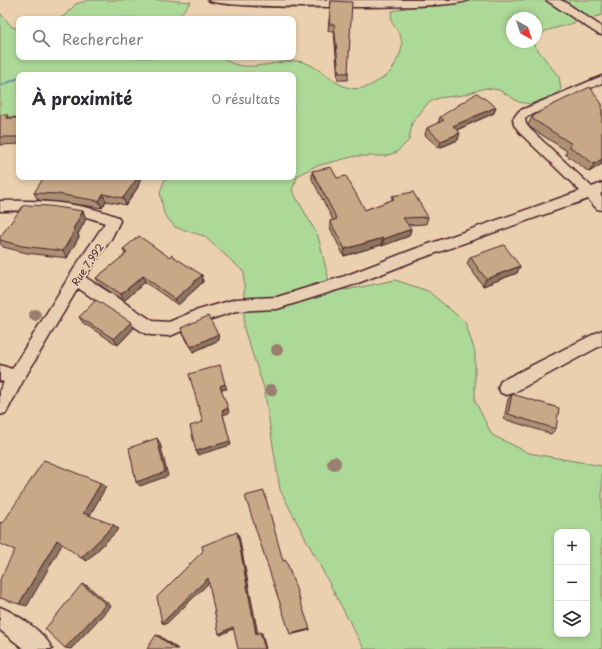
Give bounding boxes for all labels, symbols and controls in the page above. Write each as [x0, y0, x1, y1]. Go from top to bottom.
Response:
north arrow [506, 12, 542, 48]
search box [16, 16, 296, 60]
icon: search [30, 27, 52, 49]
text: Rechercher [62, 27, 143, 50]
text: À proximité [32, 85, 132, 111]
text: 0 résultats [212, 89, 280, 108]
street label: Rue 7.992 [67, 240, 107, 288]
map controls [554, 529, 590, 637]
button: + [554, 529, 590, 565]
button: − [554, 565, 590, 601]
button: layers [554, 601, 590, 637]

